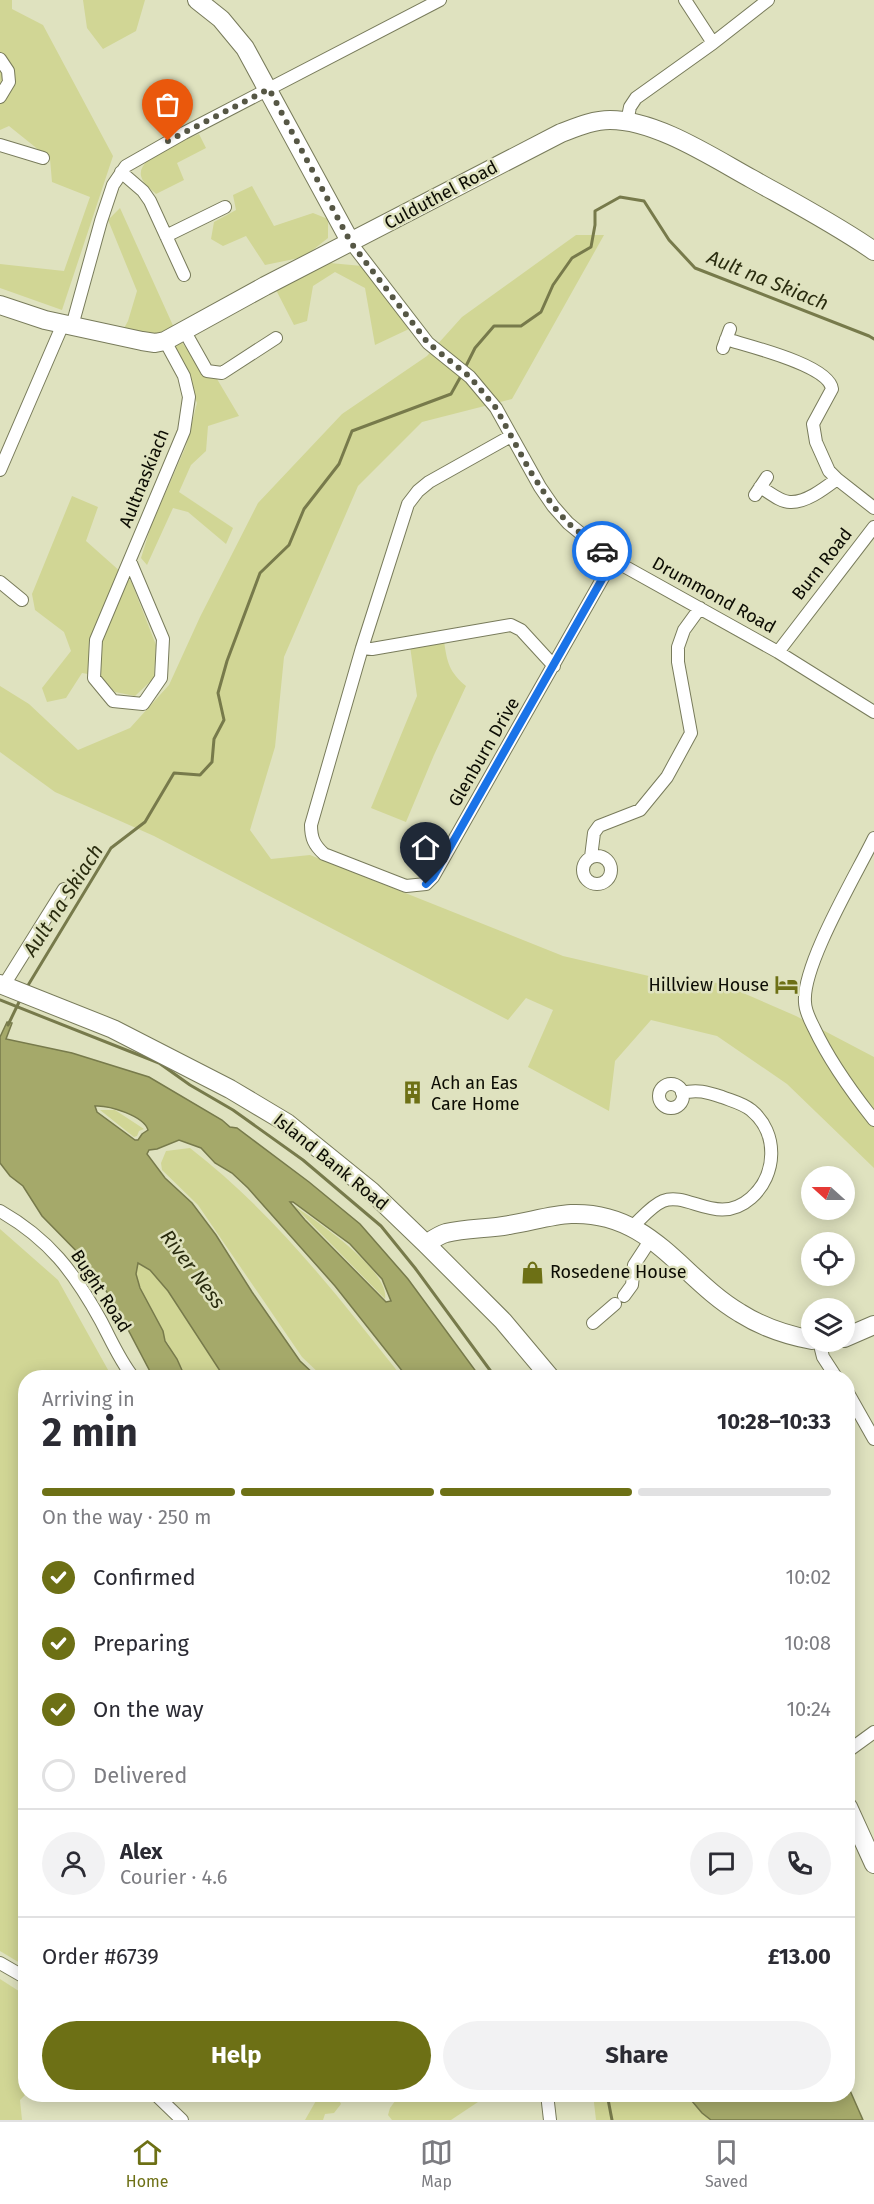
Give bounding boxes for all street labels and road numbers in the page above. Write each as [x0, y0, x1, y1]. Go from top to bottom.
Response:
street label: Culduthel Road [381, 156, 501, 234]
street label: Aultnaskiach [114, 425, 174, 531]
street label: Burn Road [787, 524, 857, 604]
street label: Drummond Road [648, 552, 780, 638]
street label: Glenburn Drive [444, 693, 524, 811]
street label: Island Bank Road [269, 1109, 393, 1215]
street label: Bught Road [66, 1246, 136, 1336]

